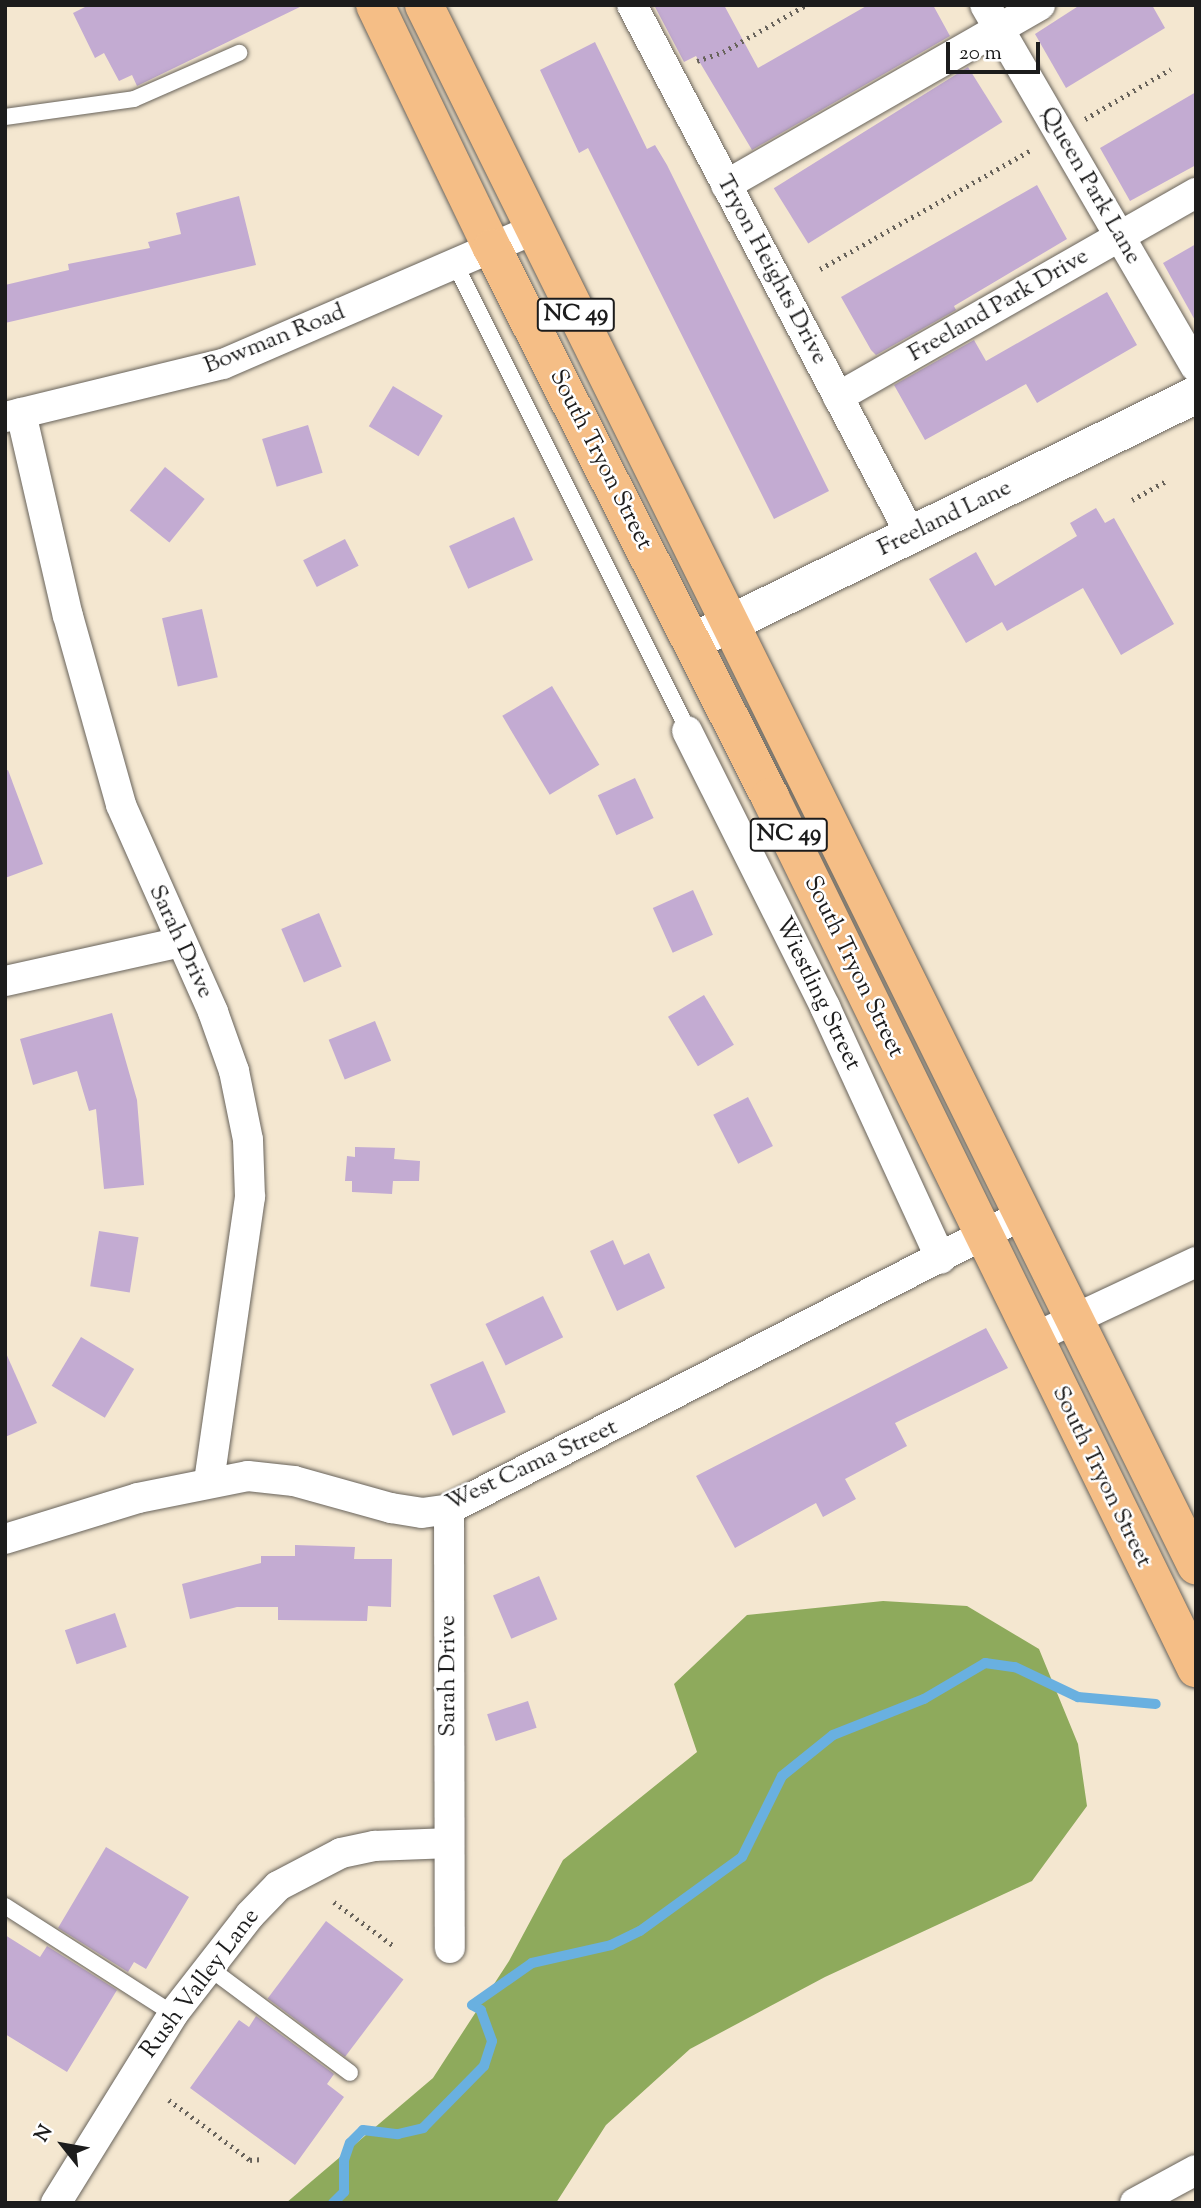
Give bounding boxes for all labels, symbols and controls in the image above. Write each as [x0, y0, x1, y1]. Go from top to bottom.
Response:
scale bar [949, 28, 1044, 72]
text: 20 m [959, 39, 1002, 69]
street label: Queen Park Lane [1033, 102, 1147, 270]
street label: Tryon Heights Drive [709, 170, 833, 370]
street label: Freeland Park Drive [904, 243, 1094, 369]
road number: NC 49 [536, 296, 616, 334]
street label: Bowman Road [200, 299, 350, 381]
street label: South Tryon Street [542, 365, 658, 555]
street label: Freeland Lane [873, 474, 1017, 564]
road number: NC 49 [749, 816, 829, 855]
street label: South Tryon Street [797, 872, 909, 1062]
street label: Sarah Drive [141, 881, 219, 1003]
street label: Wiestling Street [767, 913, 867, 1075]
street label: South Tryon Street [1045, 1382, 1157, 1572]
street label: West Cama Street [441, 1414, 623, 1518]
street label: Sarah Drive [435, 1615, 463, 1737]
street label: Rush Valley Lane [135, 1904, 267, 2064]
north arrow [28, 2110, 98, 2180]
text: N [29, 2120, 60, 2147]

